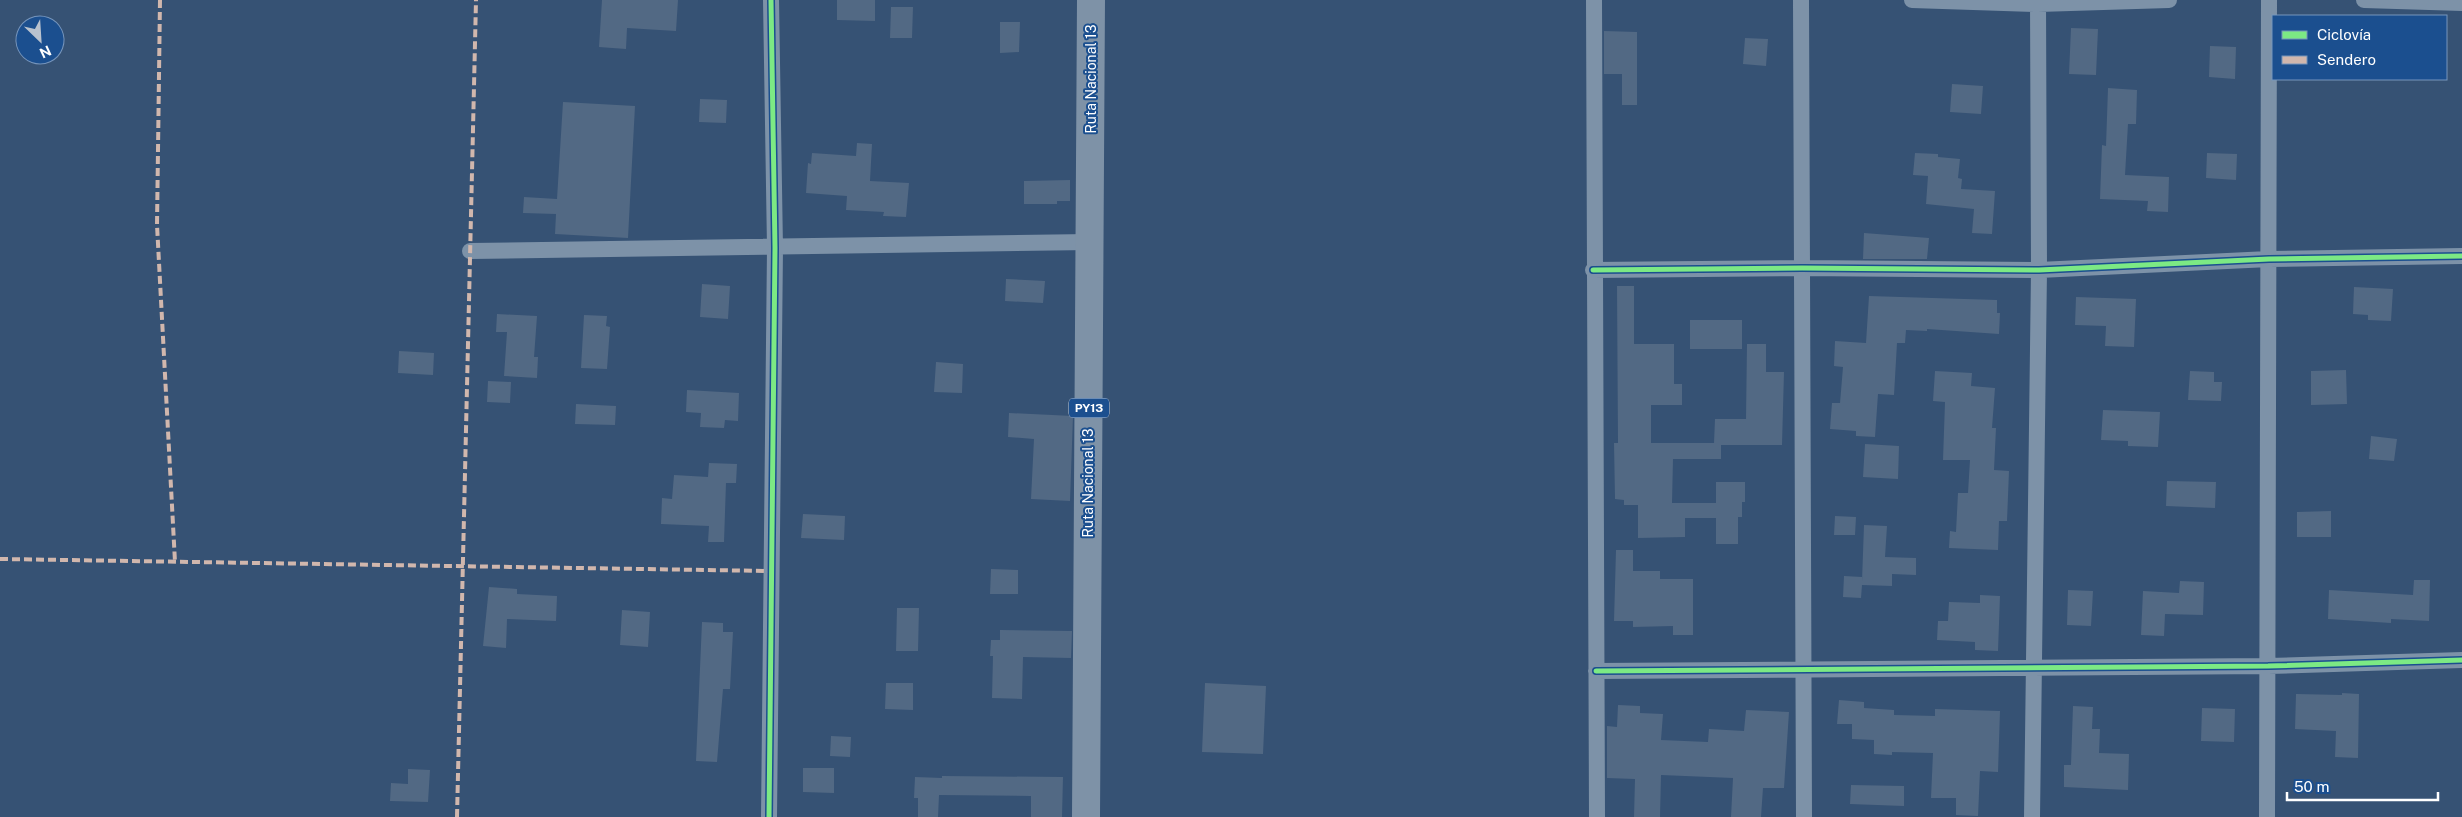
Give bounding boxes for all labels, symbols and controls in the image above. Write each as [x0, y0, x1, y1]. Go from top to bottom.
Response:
north arrow [15, 15, 65, 65]
legend [2272, 15, 2447, 80]
street label: Ruta Nacional 13 [1083, 24, 1099, 134]
text: Ciclovía [2317, 26, 2371, 43]
text: N [37, 42, 54, 61]
text: Sendero [2317, 51, 2376, 68]
road number: PY13 [1069, 398, 1109, 418]
street label: Ruta Nacional 13 [1080, 428, 1096, 538]
scale bar [2287, 770, 2438, 802]
text: 50 m [2294, 778, 2329, 795]

